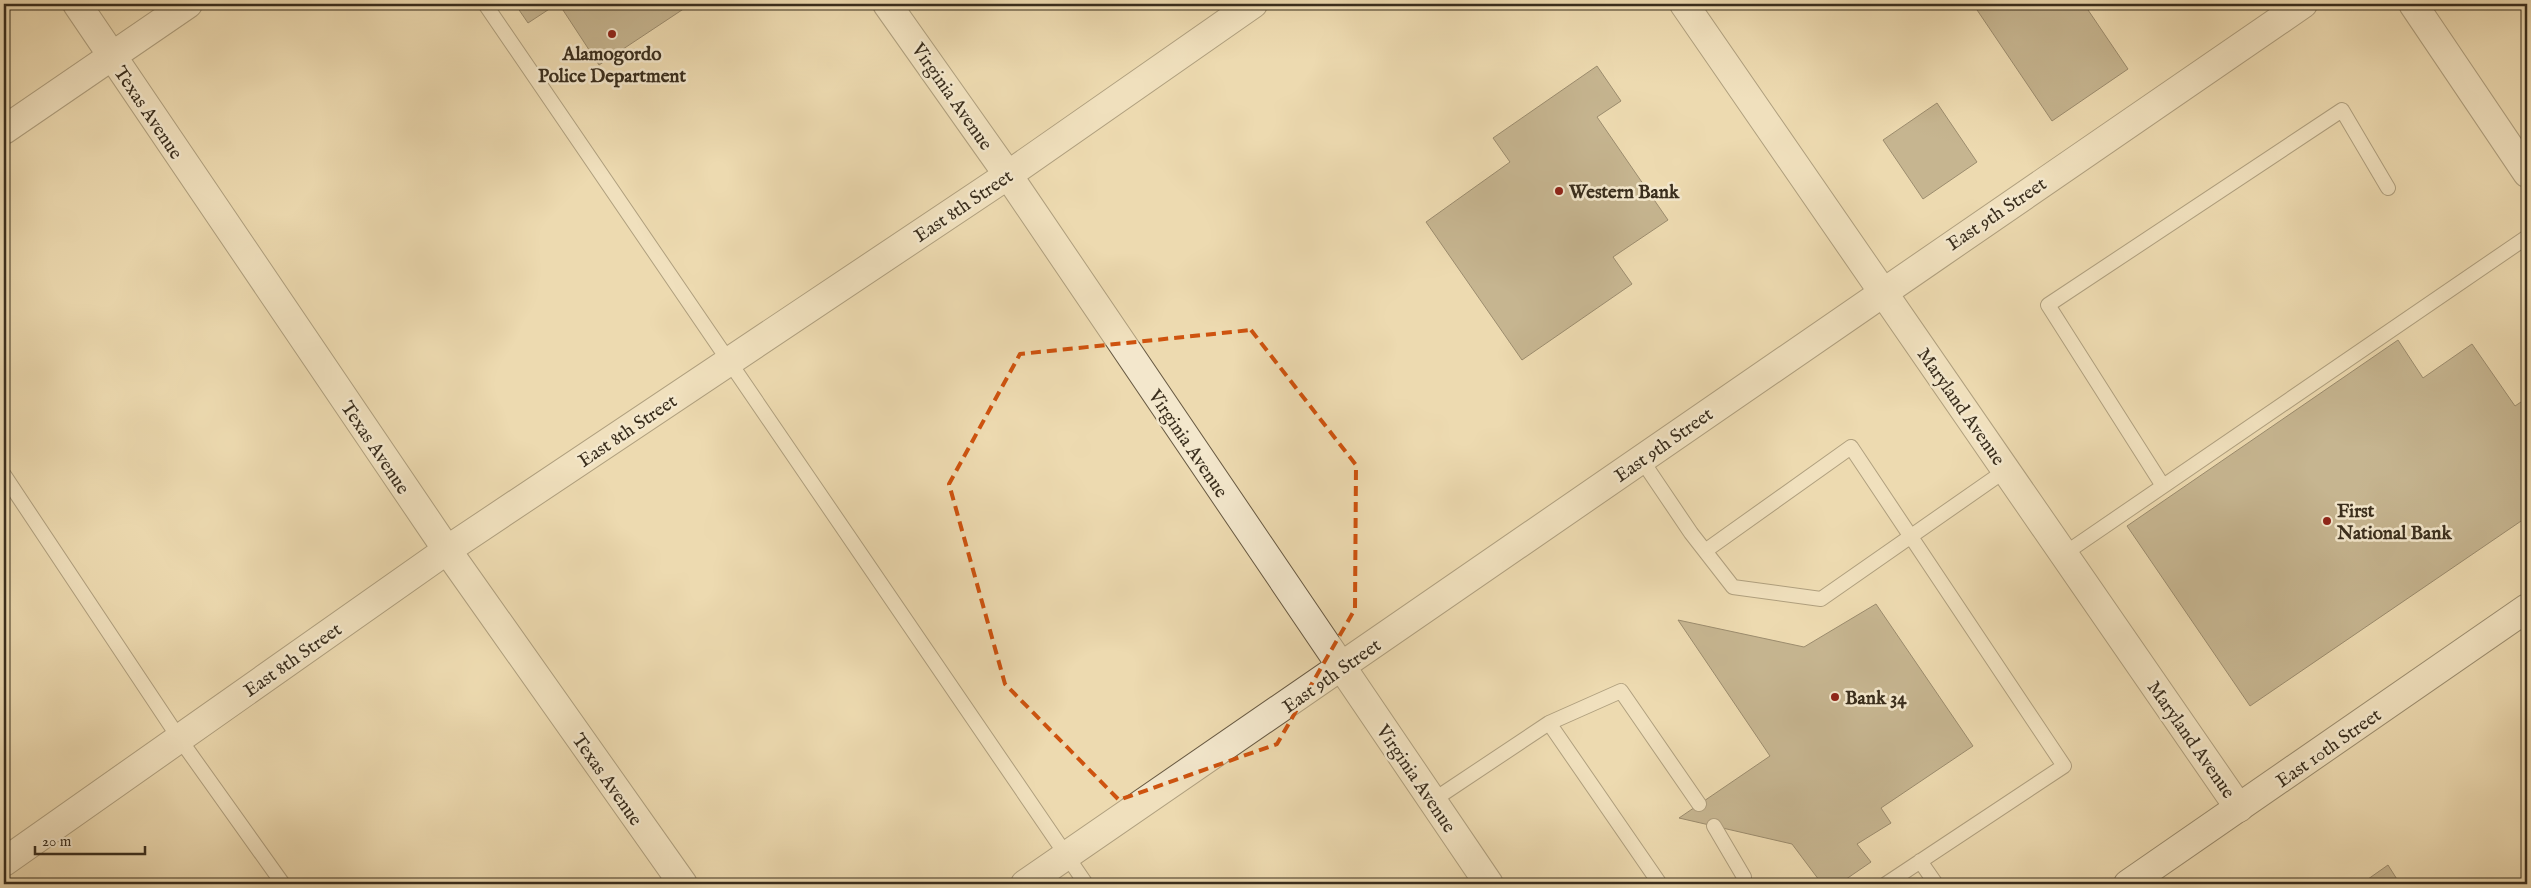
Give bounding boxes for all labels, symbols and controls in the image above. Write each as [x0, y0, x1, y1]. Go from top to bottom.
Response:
marker: Alamogordo Police Department [606, 28, 618, 40]
street label: Virginia Avenue [905, 38, 997, 156]
place label: Alamogordo Police Department [538, 43, 686, 89]
street label: Texas Avenue [107, 62, 187, 165]
street label: East 8th Street [910, 165, 1019, 249]
street label: East 9th Street [1943, 172, 2052, 257]
place label: Western Bank [1568, 181, 1680, 205]
marker: Western Bank [1553, 185, 1565, 197]
street label: Maryland Avenue [1911, 344, 2010, 471]
street label: Virginia Avenue [1142, 385, 1233, 503]
street label: East 8th Street [574, 390, 683, 474]
street label: Texas Avenue [334, 397, 414, 500]
street label: East 9th Street [1610, 403, 1719, 488]
place label: First National Bank [2336, 500, 2452, 546]
marker: First National Bank [2321, 515, 2333, 527]
street label: East 8th Street [240, 618, 347, 703]
street label: East 9th Street [1278, 634, 1387, 719]
street label: Maryland Avenue [2141, 677, 2240, 804]
place label: Bank 34 [1845, 687, 1907, 711]
marker: Bank 34 [1829, 691, 1841, 703]
street label: East 10th Street [2272, 703, 2387, 794]
street label: Virginia Avenue [1370, 720, 1461, 838]
street label: Texas Avenue [566, 729, 647, 831]
scale bar [35, 823, 145, 855]
text: 20 m [42, 832, 72, 851]

